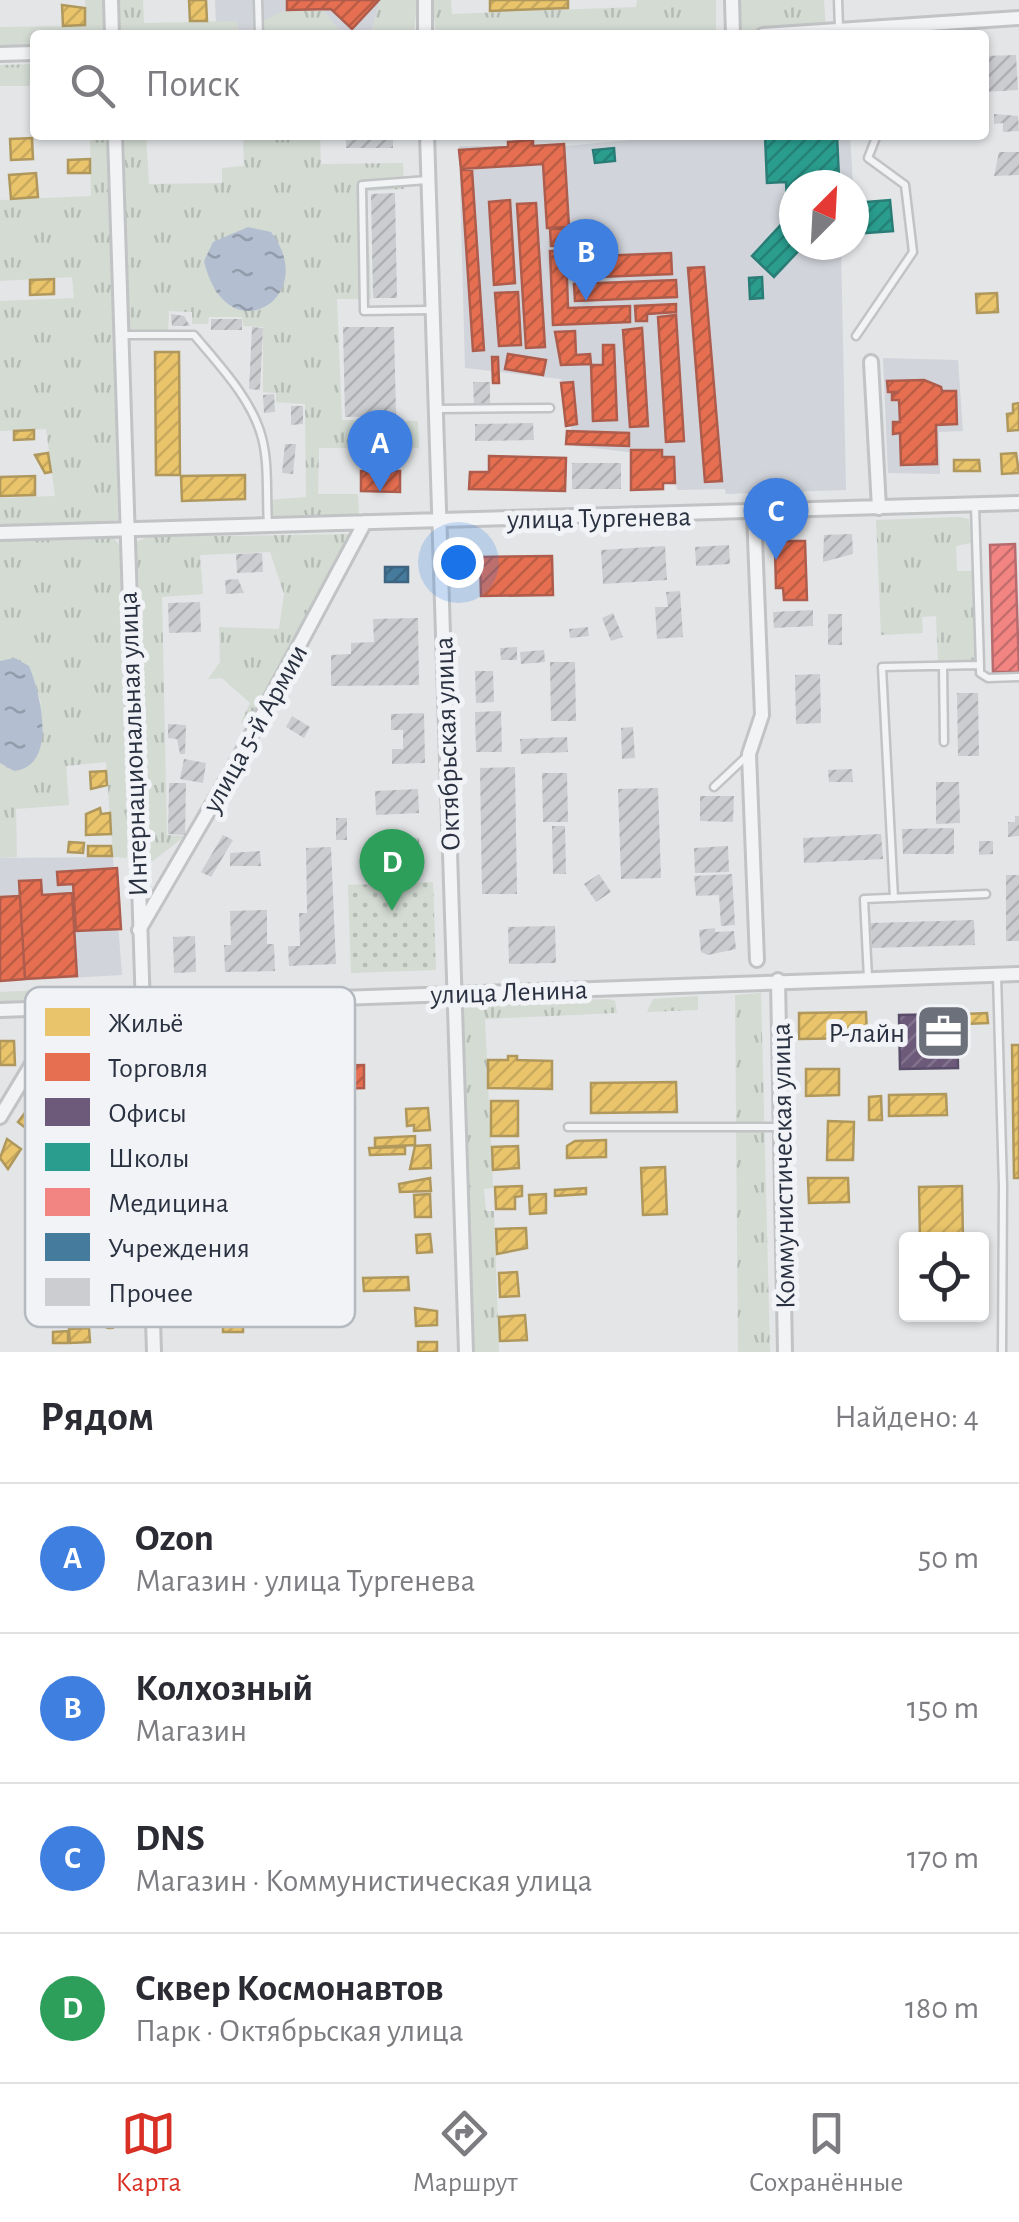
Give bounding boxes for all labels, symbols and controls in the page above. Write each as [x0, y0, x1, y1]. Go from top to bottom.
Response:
search box [30, 30, 989, 140]
icon: search [65, 58, 120, 113]
text: Поиск [145, 66, 240, 104]
north arrow [779, 170, 869, 260]
pin: B [554, 218, 618, 301]
pin: A [348, 410, 412, 492]
pin: C [744, 478, 808, 560]
street label: улица Тургенева [506, 503, 692, 535]
your location [433, 537, 484, 588]
street label: Интернациональная улица [115, 591, 153, 897]
street label: Октябрьская улица [430, 636, 466, 851]
street label: улица 5-й Армии [198, 640, 313, 819]
pin: D [360, 828, 424, 911]
street label: улица Ленина [429, 976, 588, 1010]
legend [25, 987, 355, 1327]
office icon: Р-лайн [914, 1002, 974, 1062]
text: Жильё [108, 1010, 183, 1038]
place label: Р-лайн [828, 1020, 905, 1048]
street label: Коммунистическая улица [767, 1022, 800, 1309]
text: Торговля [108, 1055, 208, 1083]
text: Офисы [108, 1100, 187, 1128]
text: Школы [108, 1145, 190, 1173]
text: Медицина [108, 1190, 229, 1218]
map controls [899, 1232, 989, 1322]
button: locate [899, 1232, 989, 1322]
text: Учреждения [108, 1235, 250, 1263]
text: Прочее [108, 1280, 193, 1308]
text: Рядом [40, 1396, 154, 1438]
text: Найдено: 4 [834, 1401, 979, 1433]
text: Ozon [135, 1520, 214, 1558]
text: A [63, 1542, 82, 1574]
text: 50 m [918, 1542, 979, 1574]
text: Магазин · улица Тургенева [135, 1565, 475, 1597]
text: Колхозный [135, 1670, 313, 1708]
text: B [63, 1692, 82, 1724]
text: 150 m [907, 1692, 979, 1724]
text: Магазин [135, 1715, 247, 1747]
text: DNS [135, 1820, 205, 1858]
text: C [64, 1842, 81, 1874]
text: 170 m [907, 1842, 979, 1874]
text: Магазин · Коммунистическая улица [135, 1865, 592, 1897]
text: Сквер Космонавтов [135, 1970, 444, 2008]
text: D [62, 1992, 83, 2024]
text: 180 m [905, 1992, 979, 2024]
text: Парк · Октябрьская улица [135, 2015, 464, 2047]
tab: Карта [116, 2106, 181, 2200]
tab: Маршрут [412, 2106, 518, 2200]
tab: Сохранённые [749, 2106, 903, 2200]

